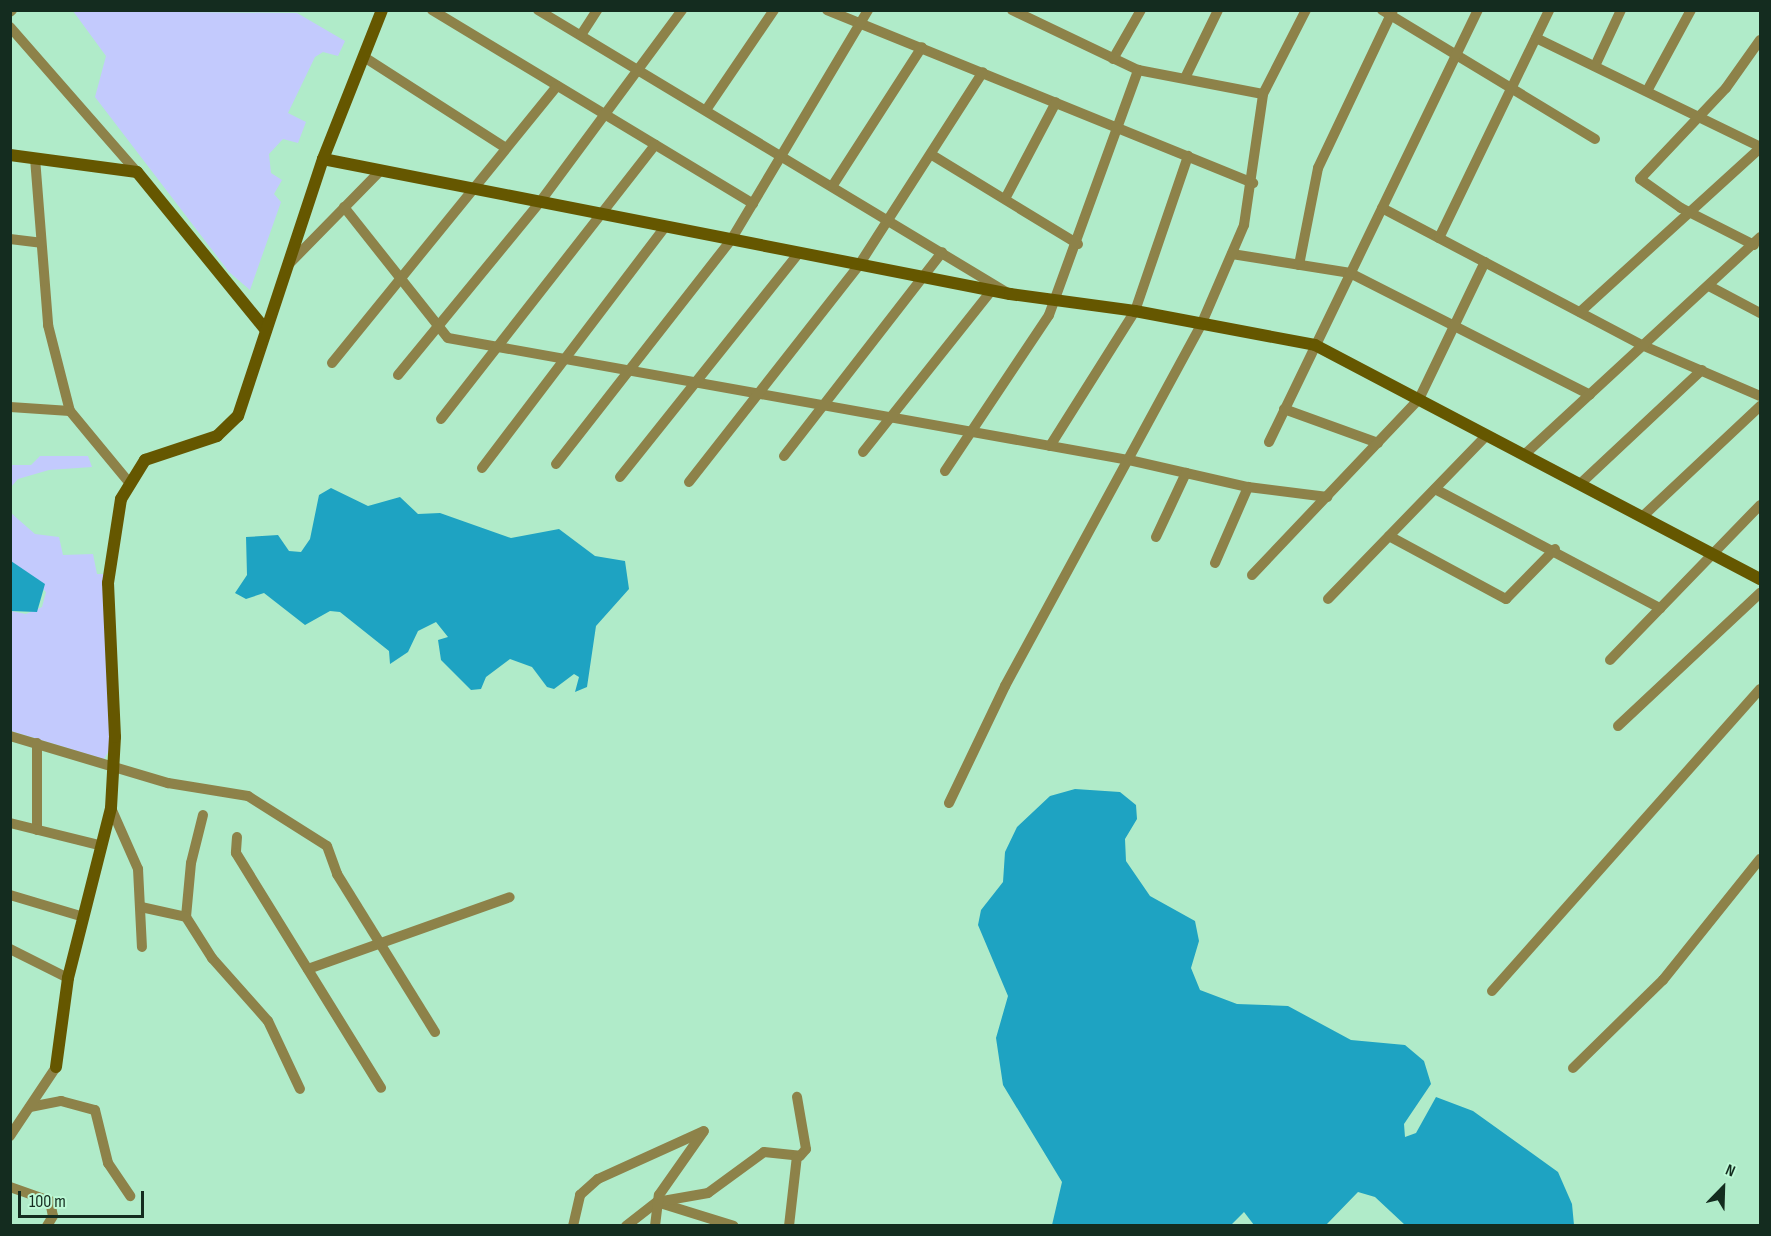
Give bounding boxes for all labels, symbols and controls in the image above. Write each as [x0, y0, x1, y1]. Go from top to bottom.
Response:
north arrow [1693, 1158, 1753, 1218]
text: N [1723, 1161, 1738, 1181]
scale bar [21, 1179, 147, 1217]
text: 100 m [29, 1191, 66, 1212]

